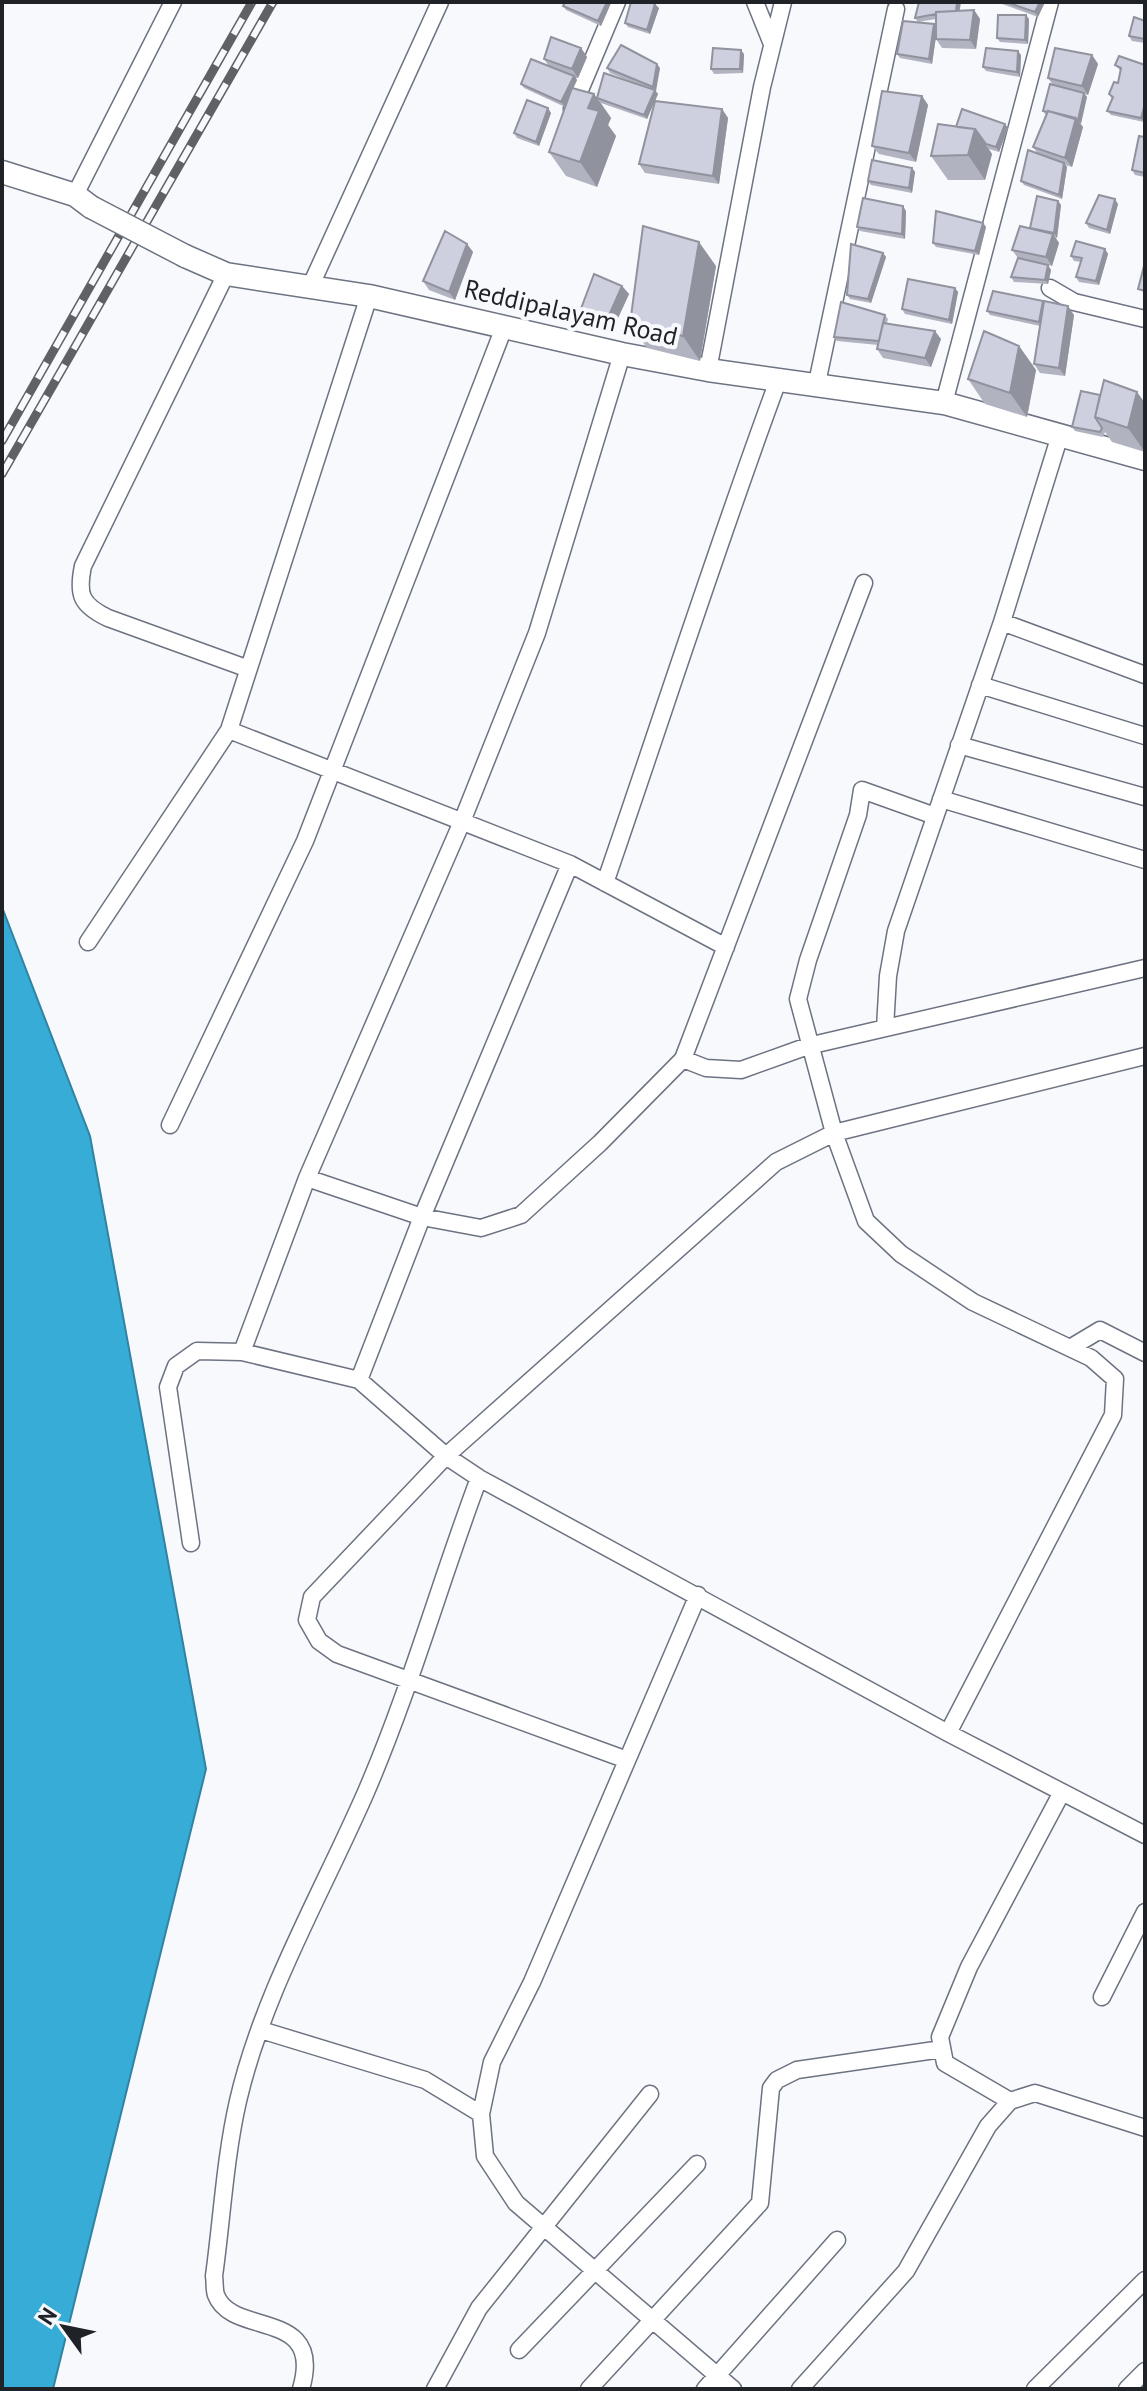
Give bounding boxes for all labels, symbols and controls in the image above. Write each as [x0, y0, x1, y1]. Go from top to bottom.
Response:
street label: Reddipalayam Road [461, 271, 681, 353]
north arrow [24, 2287, 104, 2367]
text: N [32, 2302, 63, 2330]

